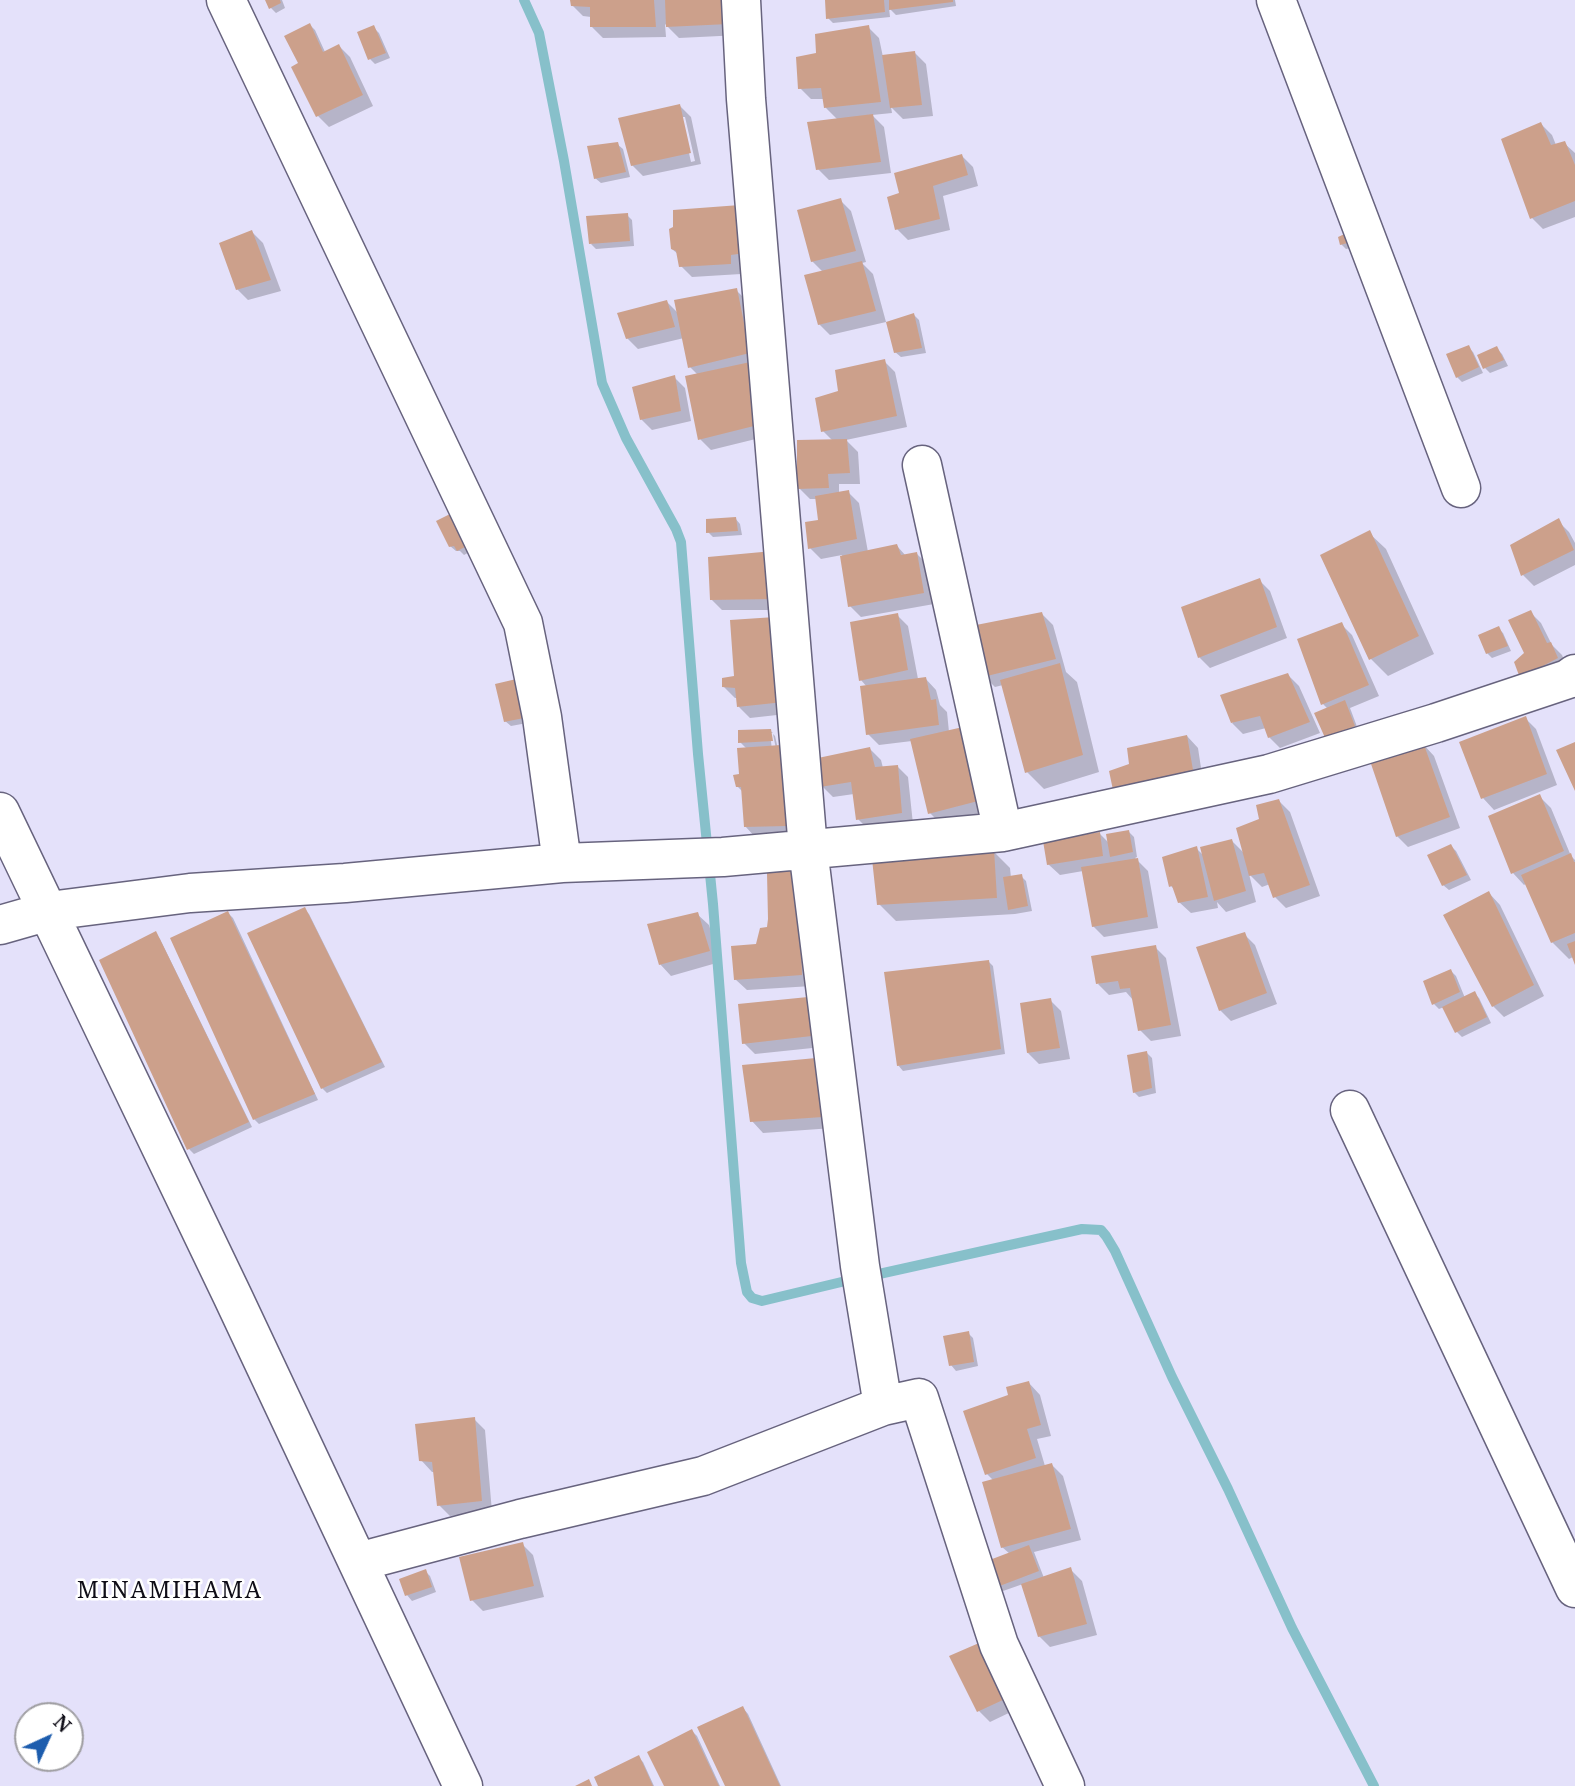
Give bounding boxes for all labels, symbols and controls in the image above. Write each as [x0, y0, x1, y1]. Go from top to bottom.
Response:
district label: MINAMIHAMA [78, 1577, 262, 1605]
north arrow [14, 1702, 84, 1772]
text: N [48, 1709, 77, 1738]

